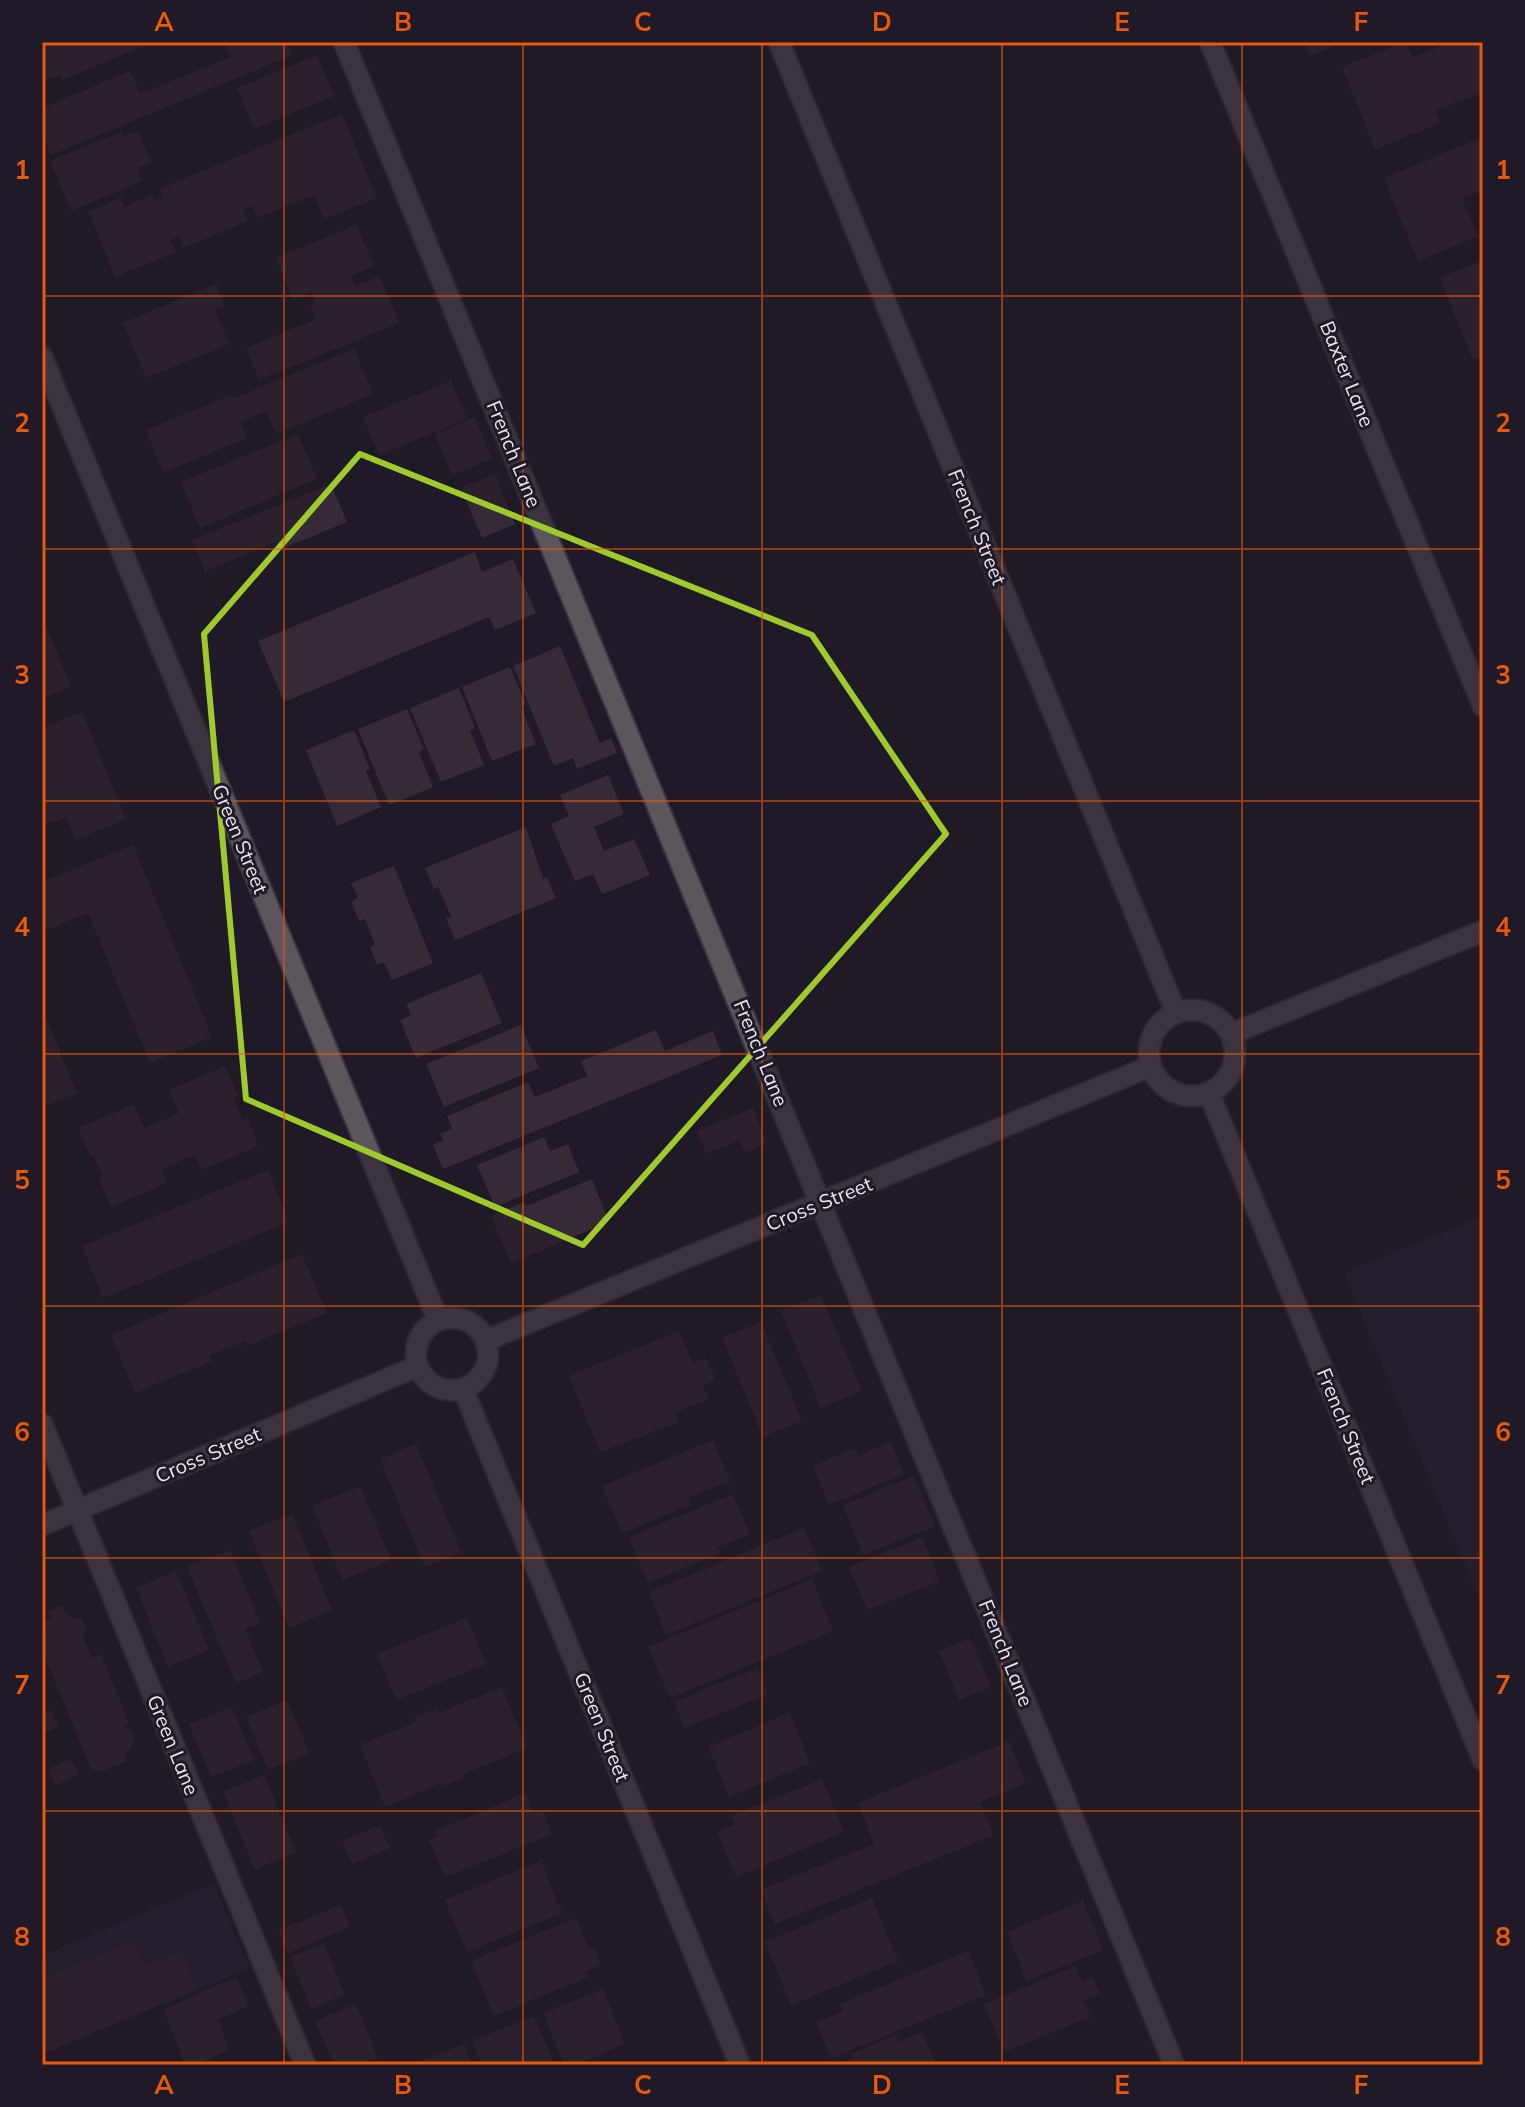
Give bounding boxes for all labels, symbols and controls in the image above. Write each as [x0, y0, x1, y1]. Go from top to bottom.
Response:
text: A [154, 5, 174, 38]
text: B [394, 5, 412, 38]
text: C [634, 5, 652, 38]
text: D [872, 5, 892, 38]
text: E [1114, 5, 1130, 38]
text: F [1354, 5, 1369, 38]
text: 1 [14, 153, 30, 186]
text: 1 [1495, 153, 1511, 186]
street label: Baxter Lane [1315, 317, 1380, 430]
street label: French Lane [482, 397, 547, 511]
text: 2 [14, 406, 30, 439]
text: 2 [1495, 406, 1511, 439]
street label: French Street [943, 465, 1012, 588]
text: 3 [14, 658, 30, 691]
text: 3 [1495, 658, 1511, 691]
street label: Green Street [207, 780, 274, 897]
text: 4 [14, 910, 30, 943]
text: 4 [1495, 910, 1511, 943]
street label: French Lane [729, 996, 794, 1110]
text: 5 [14, 1163, 30, 1196]
text: 5 [1495, 1163, 1511, 1196]
street label: Cross Street [762, 1171, 876, 1236]
street label: French Street [1312, 1364, 1381, 1487]
text: 6 [14, 1415, 30, 1448]
text: 6 [1495, 1415, 1511, 1448]
street label: Cross Street [151, 1421, 265, 1488]
street label: French Lane [974, 1596, 1039, 1710]
text: 7 [14, 1668, 30, 1701]
street label: Green Street [569, 1668, 636, 1785]
text: 7 [1495, 1668, 1511, 1701]
street label: Green Lane [142, 1691, 205, 1799]
text: 8 [14, 1920, 30, 1953]
text: 8 [1495, 1920, 1511, 1953]
text: A [154, 2068, 174, 2101]
text: B [394, 2068, 412, 2101]
text: C [634, 2068, 652, 2101]
text: D [872, 2068, 892, 2101]
text: E [1114, 2068, 1130, 2101]
text: F [1354, 2068, 1369, 2101]

